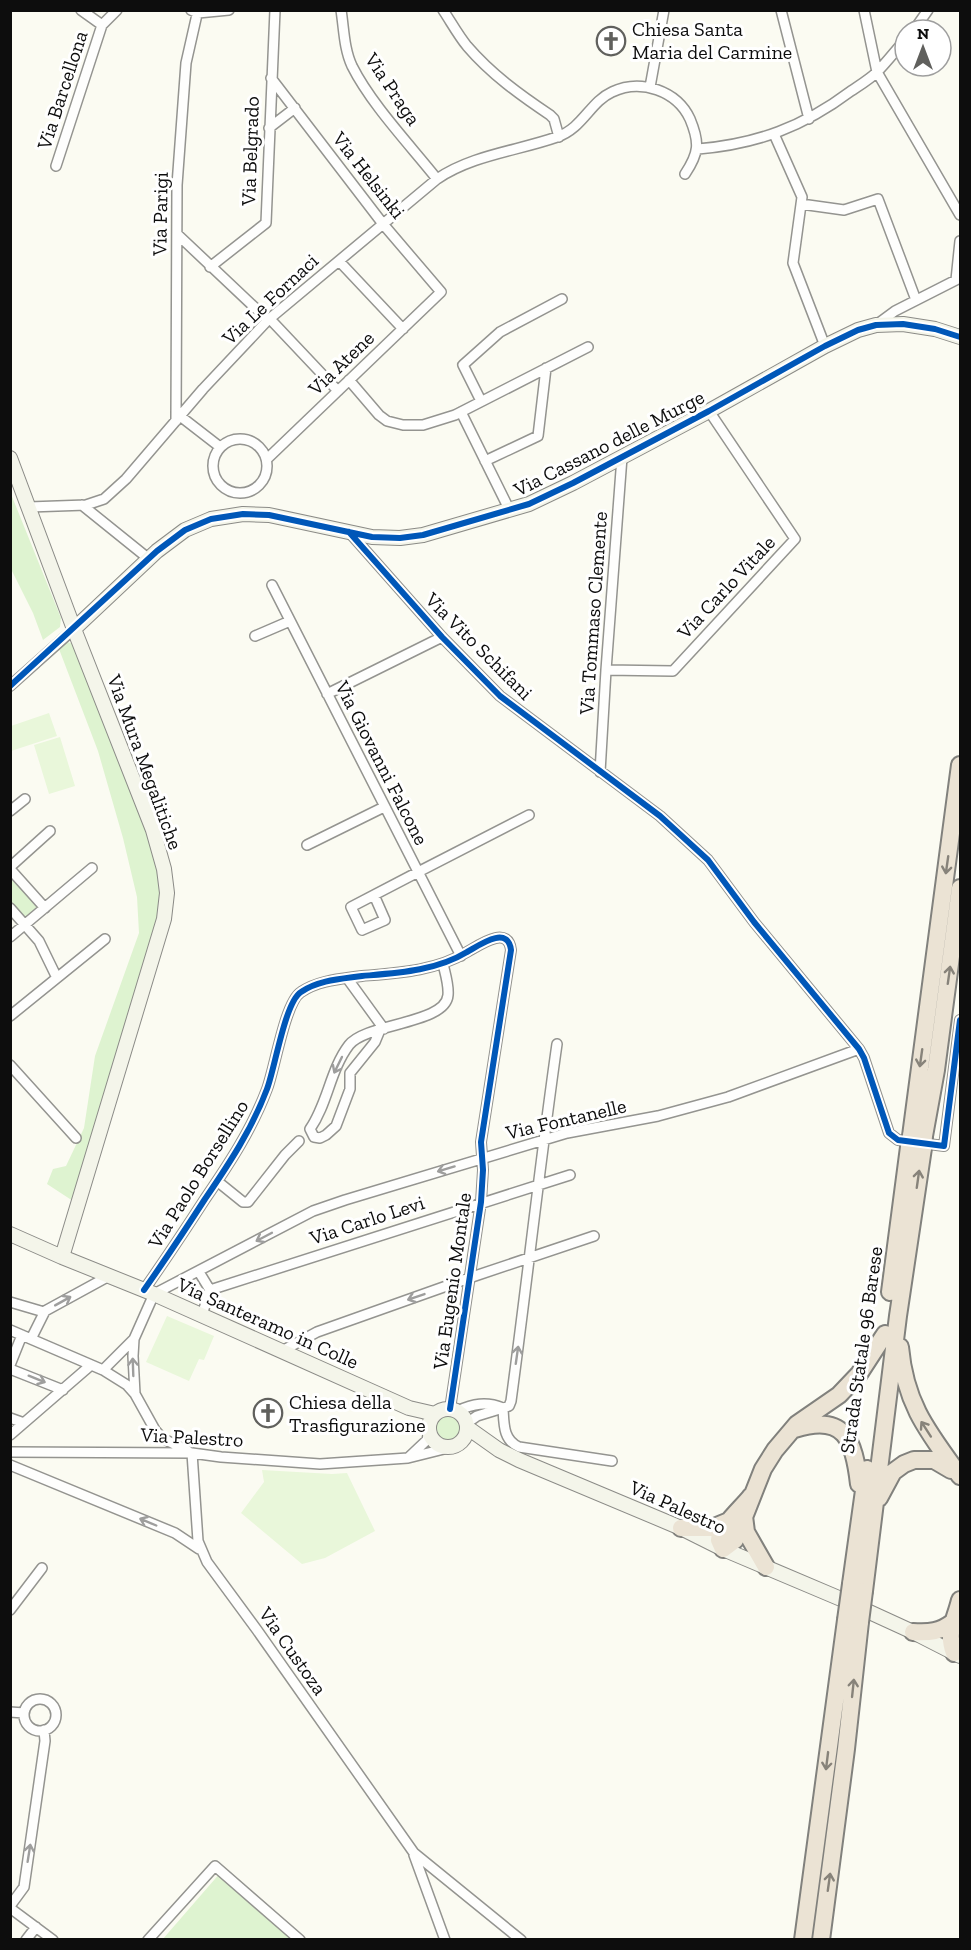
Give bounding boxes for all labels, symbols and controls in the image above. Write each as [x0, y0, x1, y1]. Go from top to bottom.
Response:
place label: Chiesa Santa Maria del Carmine [632, 17, 792, 64]
north arrow [893, 18, 953, 78]
text: N [917, 24, 929, 43]
church icon: Chiesa Santa Maria del Carmine [595, 25, 627, 57]
street label: Via Barcellona [31, 27, 93, 153]
street label: Via Praga [359, 47, 426, 130]
street label: Via Belgrado [236, 96, 264, 207]
street label: Via Helsinki [327, 126, 411, 223]
street label: Via Parigi [147, 171, 173, 257]
street label: Via Le Fornaci [216, 248, 323, 350]
street label: Via Atene [302, 326, 379, 401]
street label: Via Cassano delle Murge [509, 385, 708, 502]
street label: Via Tommaso Clemente [574, 511, 612, 716]
street label: Via Carlo Vitale [671, 530, 780, 644]
street label: Via Vito Schifani [420, 587, 538, 705]
street label: Via Mura Megalitiche [102, 670, 188, 853]
street label: Via Giovanni Falcone [330, 676, 434, 849]
one-way arrow [942, 854, 953, 874]
one-way arrow [943, 965, 954, 985]
one-way arrow [916, 1047, 927, 1067]
one-way arrow [331, 1056, 343, 1074]
street label: Via Fontanelle [502, 1093, 629, 1145]
street label: Via Paolo Borsellino [142, 1095, 253, 1254]
one-way arrow [437, 1164, 456, 1175]
one-way arrow [913, 1170, 924, 1190]
street label: Via Carlo Levi [306, 1190, 428, 1250]
street label: Via Eugenio Montale [428, 1191, 476, 1372]
one-way arrow [256, 1232, 274, 1243]
street label: Strada Statale 96 Barese [835, 1245, 887, 1455]
street label: Via Santeramo in Colle [173, 1272, 362, 1374]
one-way arrow [407, 1292, 426, 1303]
one-way arrow [54, 1295, 71, 1307]
one-way arrow [512, 1346, 523, 1366]
one-way arrow [127, 1357, 139, 1377]
one-way arrow [27, 1374, 45, 1385]
place label: Chiesa della Trasfigurazione [289, 1390, 426, 1437]
church icon: Chiesa della Trasfigurazione [252, 1397, 284, 1429]
one-way arrow [920, 1421, 932, 1438]
street label: Via Palestro [139, 1422, 244, 1452]
street label: Via Palestro [625, 1475, 730, 1539]
one-way arrow [139, 1516, 157, 1527]
street label: Via Custoza [253, 1602, 332, 1700]
one-way arrow [848, 1679, 859, 1698]
one-way arrow [821, 1750, 832, 1770]
one-way arrow [24, 1843, 35, 1863]
one-way arrow [823, 1872, 834, 1892]

